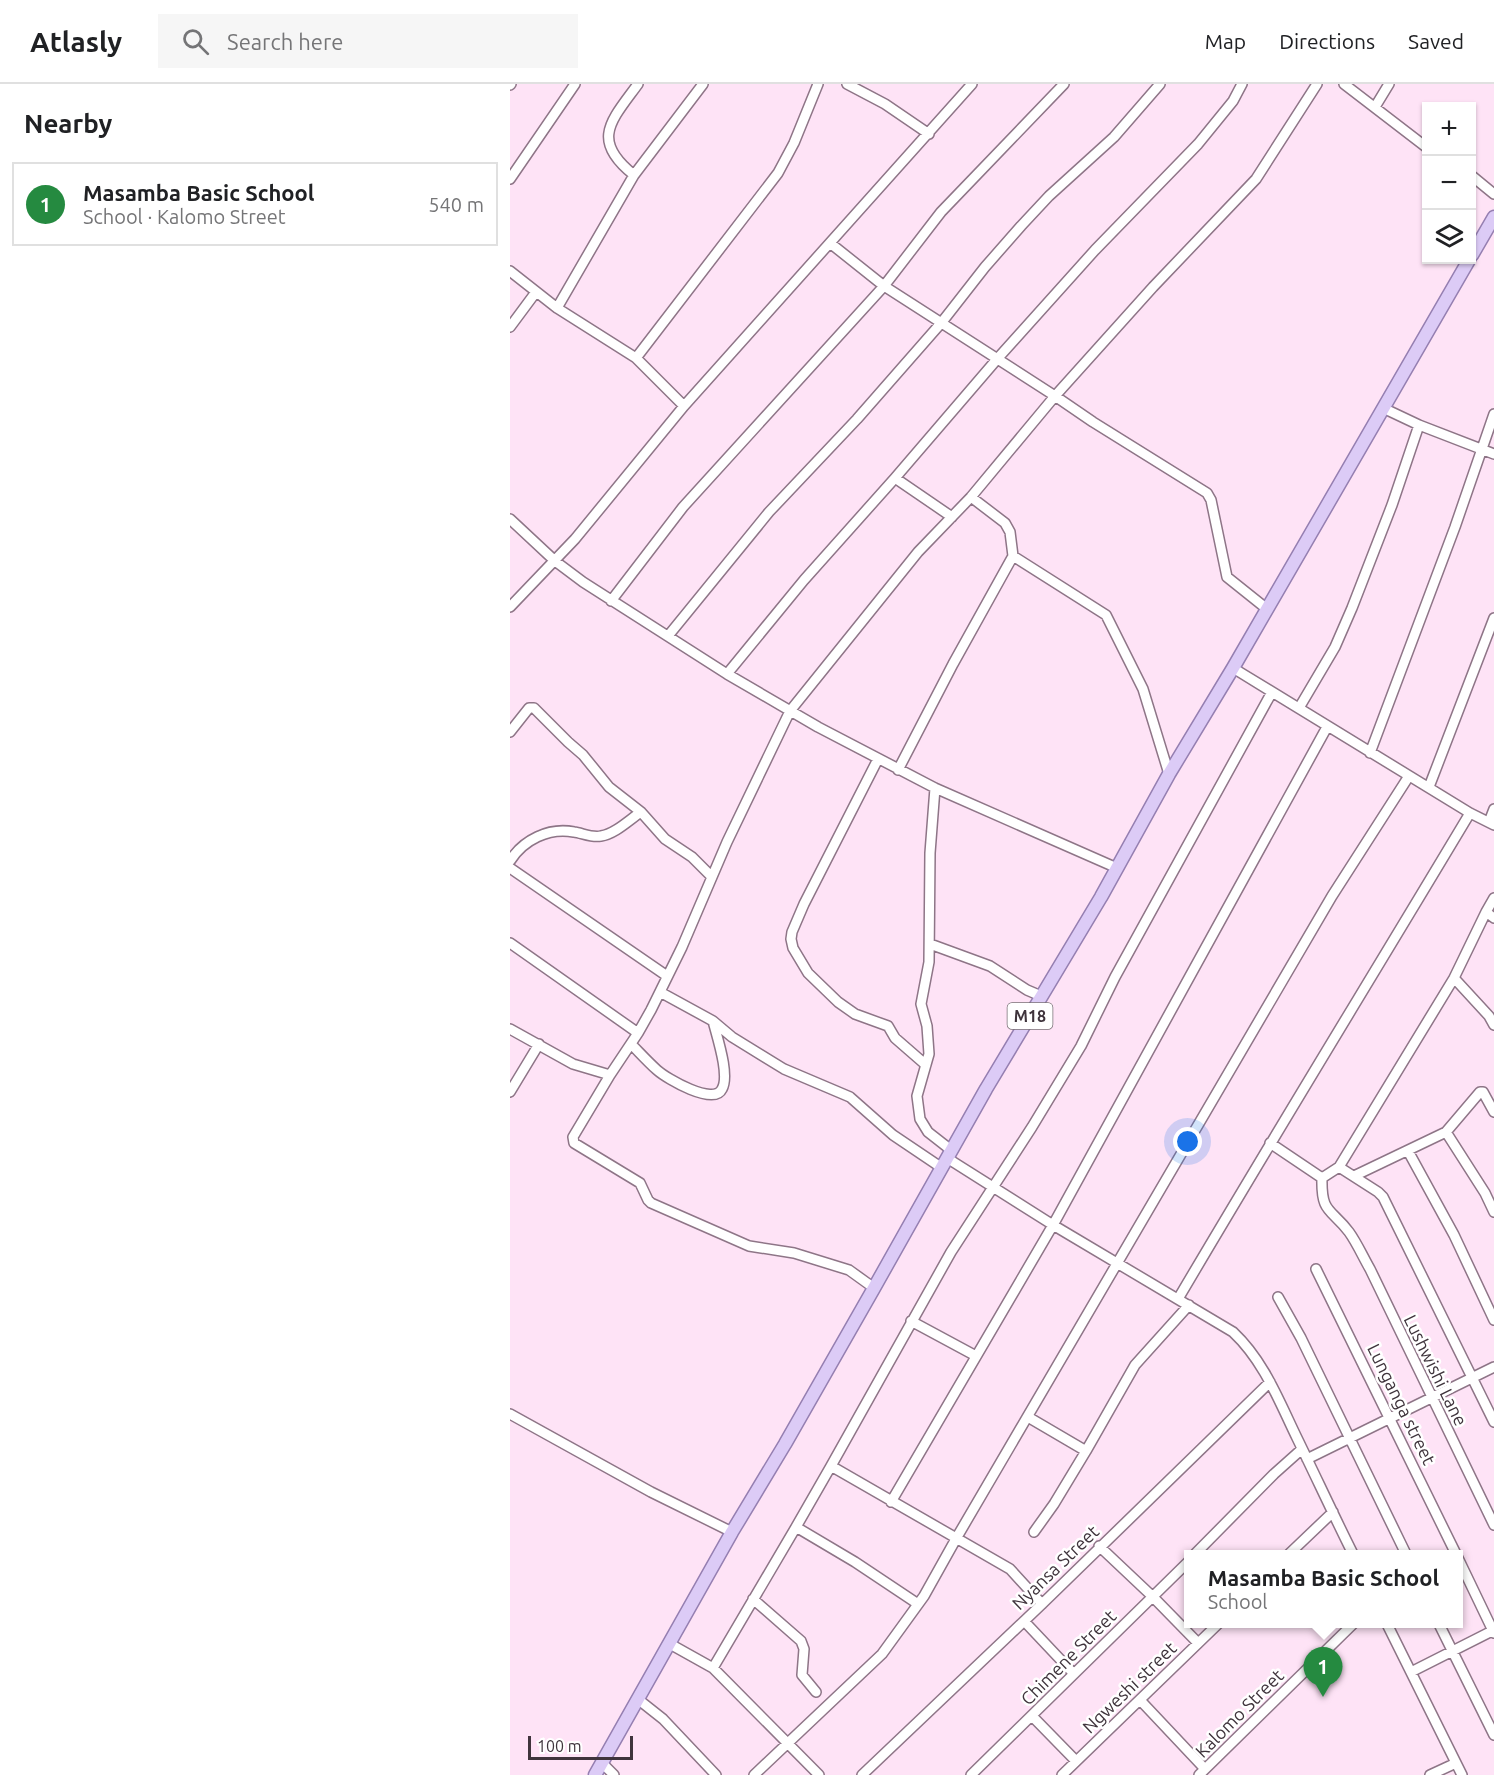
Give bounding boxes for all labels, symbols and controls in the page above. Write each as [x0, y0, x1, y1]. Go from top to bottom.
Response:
search box [158, 14, 578, 68]
icon: search [179, 25, 212, 58]
text: Atlasly [30, 26, 122, 57]
text: Search here [227, 29, 343, 54]
text: Map [1205, 29, 1246, 53]
text: Directions [1279, 29, 1375, 53]
text: Saved [1408, 29, 1464, 53]
map controls [1422, 102, 1476, 264]
button: + [1422, 102, 1476, 156]
text: Nearby [24, 109, 112, 138]
button: − [1422, 156, 1476, 210]
text: Masamba Basic School [83, 180, 315, 205]
text: 1 [40, 193, 51, 216]
text: 540 m [428, 193, 484, 216]
text: School · Kalomo Street [83, 205, 286, 228]
button: layers [1422, 210, 1476, 264]
road number: M18 [1008, 1003, 1052, 1029]
your location [1173, 1127, 1202, 1156]
street label: Lushwishi Lane [1400, 1311, 1472, 1429]
street label: Lunganga street [1364, 1340, 1440, 1468]
street label: Nyansa Street [1008, 1521, 1102, 1613]
popup [1184, 1550, 1463, 1628]
text: Masamba Basic School [1208, 1565, 1439, 1590]
text: School [1208, 1590, 1268, 1613]
street label: Chimene Street [1016, 1605, 1120, 1709]
street label: Ngweshi street [1078, 1637, 1180, 1737]
pin: 1 [1304, 1648, 1342, 1697]
street label: Kalomo Street [1191, 1665, 1287, 1761]
scale bar [528, 1733, 633, 1760]
text: 100 m [537, 1737, 582, 1755]

